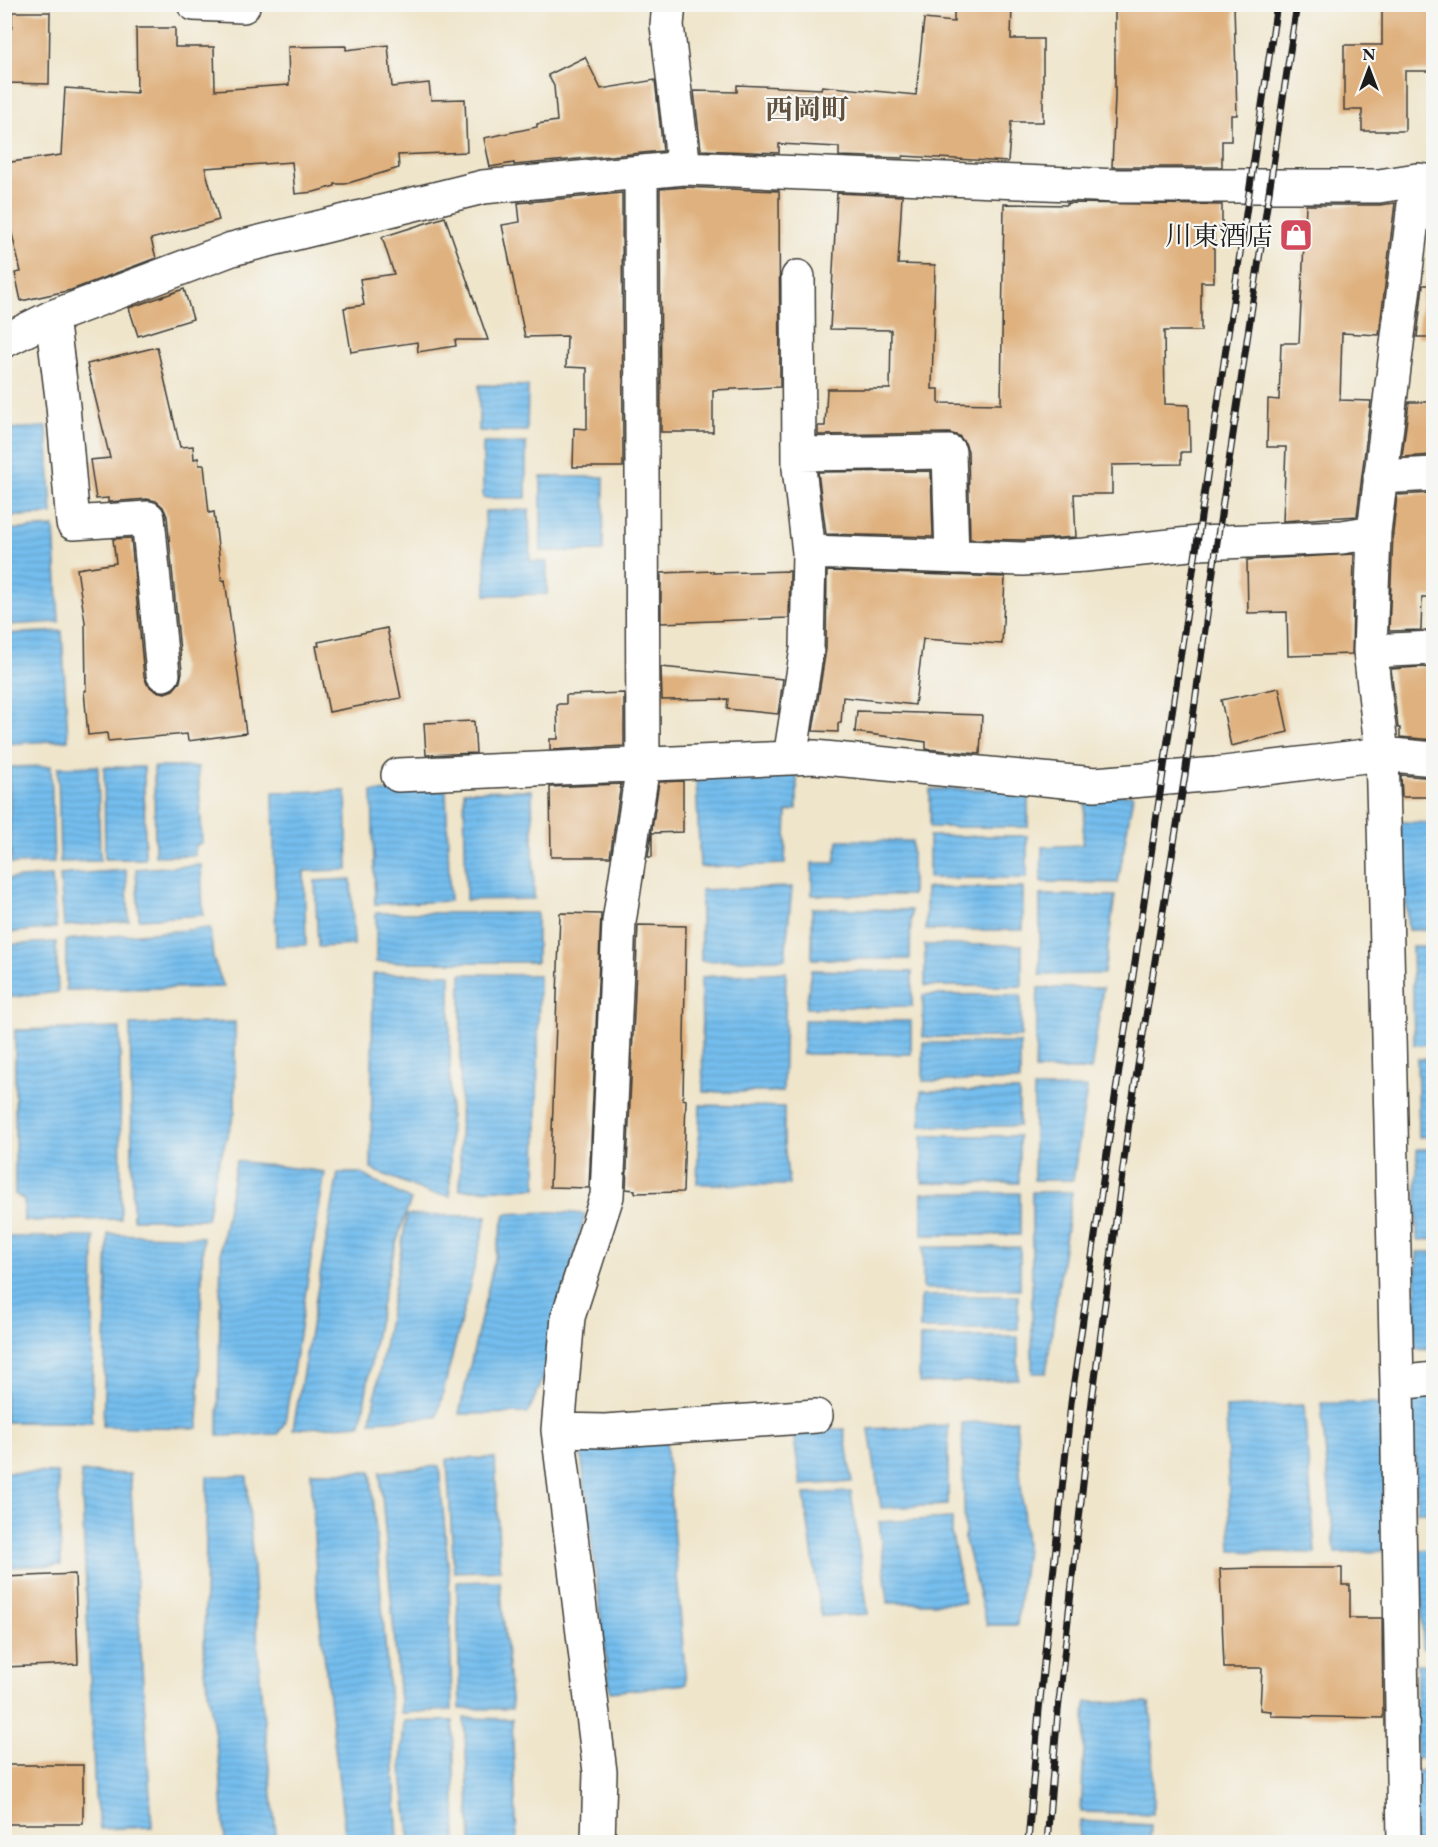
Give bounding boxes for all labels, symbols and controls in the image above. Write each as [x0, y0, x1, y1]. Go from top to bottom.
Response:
north arrow [1339, 39, 1399, 99]
text: N [1363, 44, 1376, 65]
district label: 西岡町 [765, 91, 849, 127]
shop icon: 川東酒店 [1278, 217, 1314, 253]
place label: 川東酒店 [1165, 218, 1273, 253]

